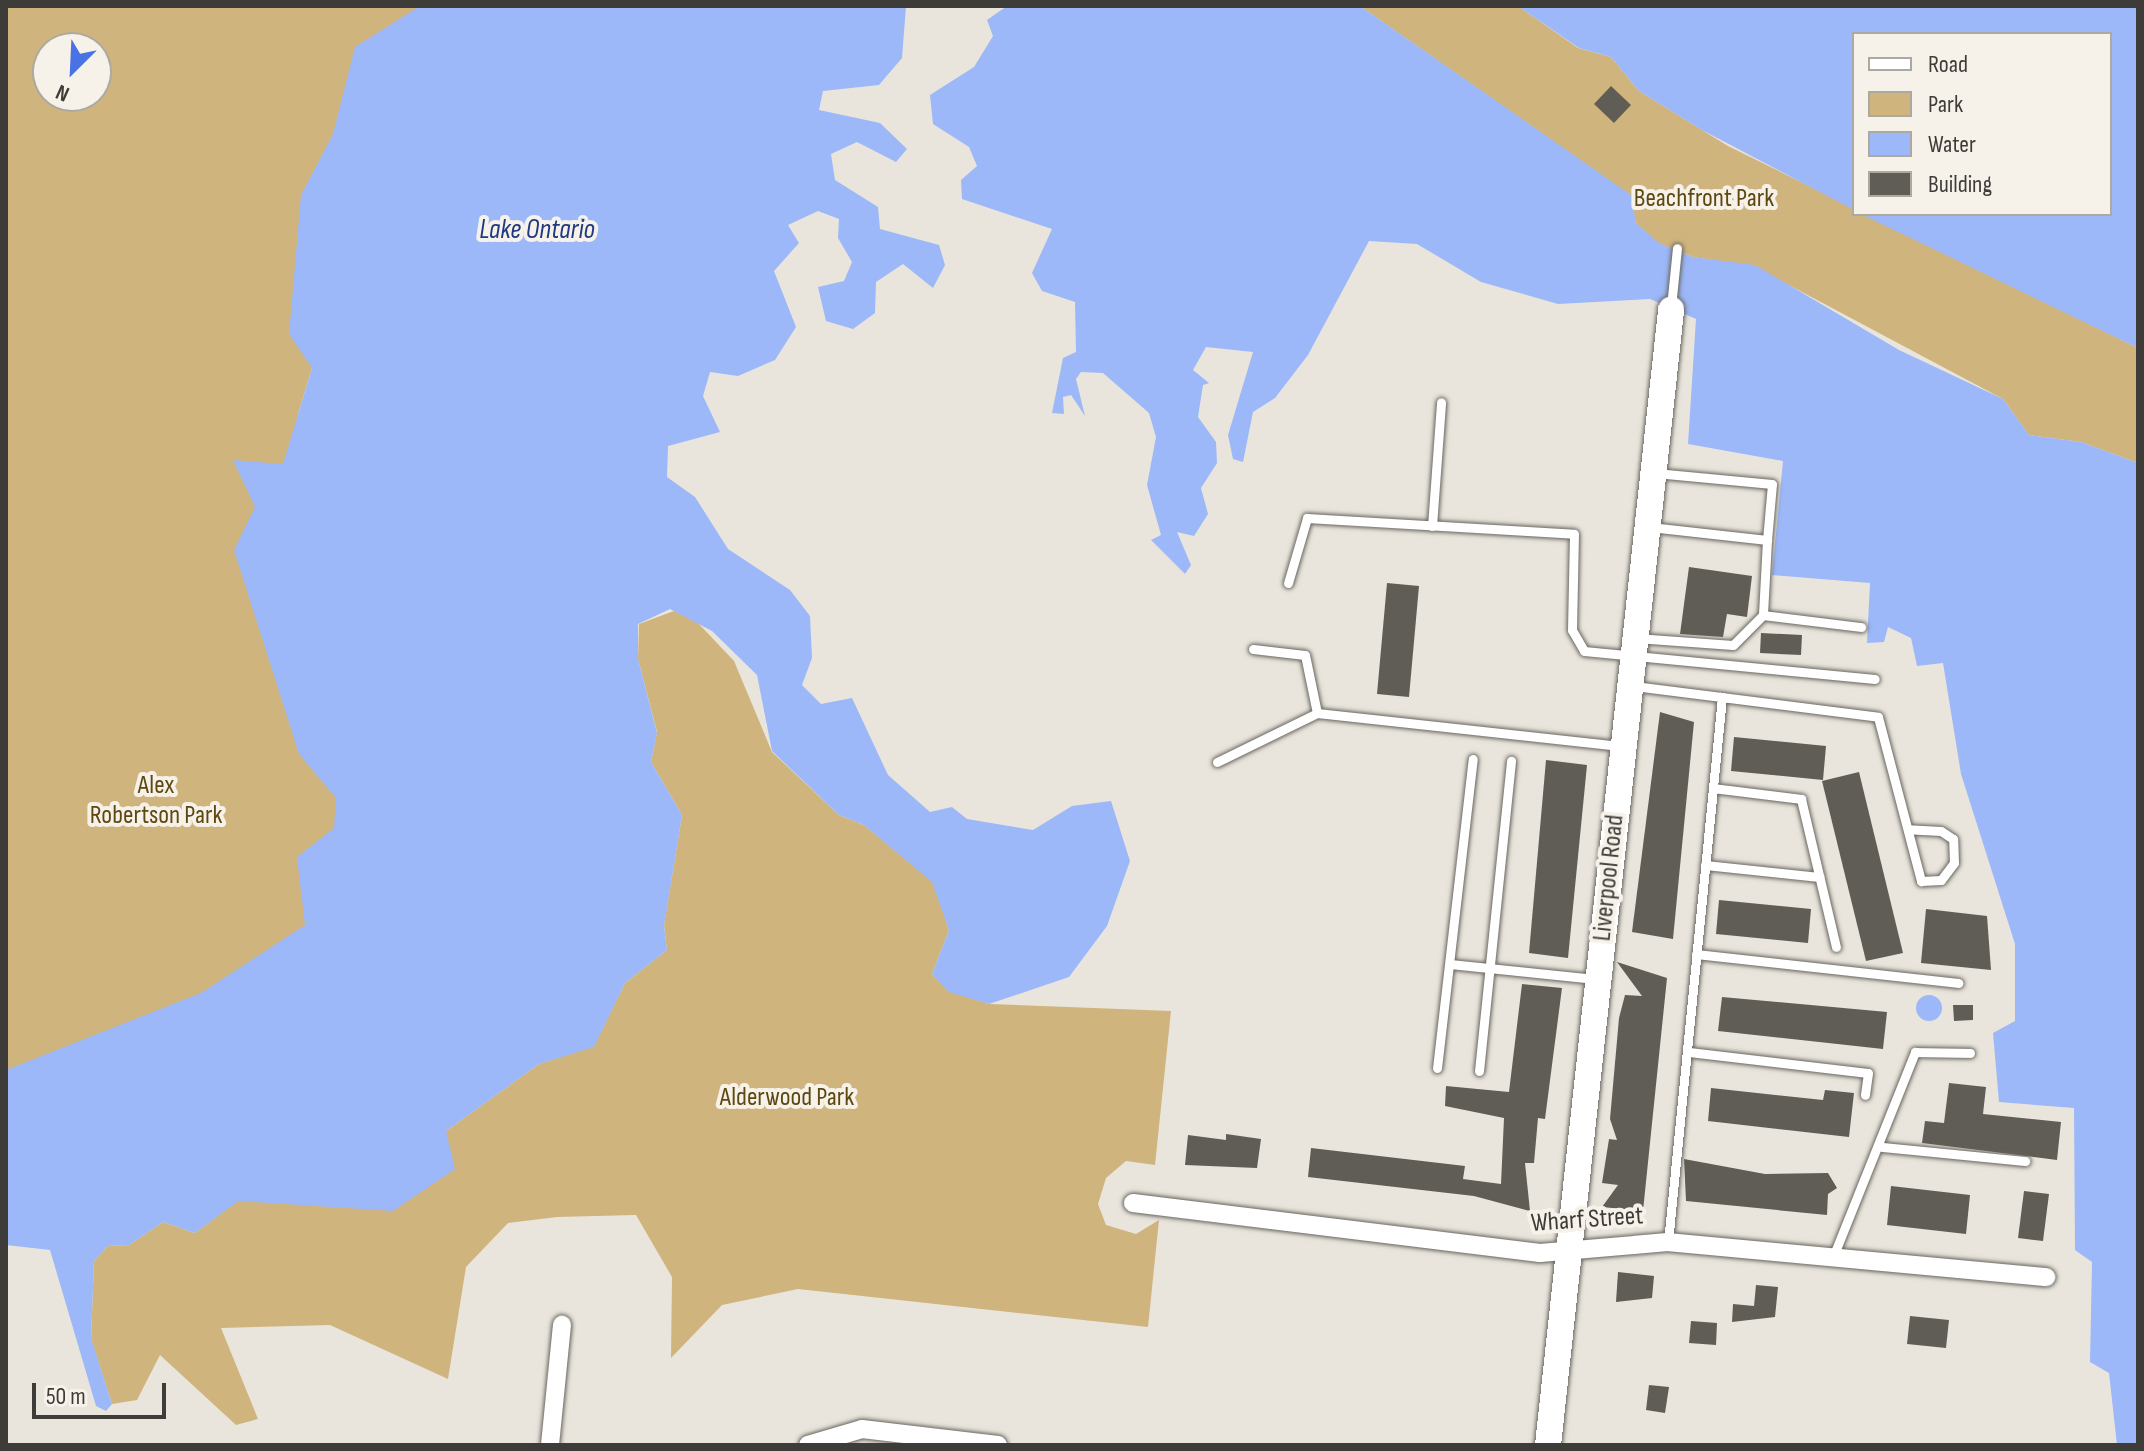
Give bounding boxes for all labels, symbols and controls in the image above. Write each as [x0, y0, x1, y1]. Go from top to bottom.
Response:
north arrow [32, 32, 112, 112]
legend [1852, 32, 2112, 216]
text: Road [1928, 50, 1968, 79]
text: N [52, 78, 74, 107]
text: Park [1928, 90, 1963, 119]
text: Water [1928, 130, 1976, 159]
text: Building [1928, 170, 1992, 199]
park label: Beachfront Park [1634, 183, 1774, 215]
water label: Lake Ontario [479, 213, 595, 247]
park label: Alex Robertson Park [90, 770, 222, 832]
street label: Liverpool Road [1587, 813, 1631, 943]
park label: Alderwood Park [720, 1082, 854, 1114]
street label: Wharf Street [1530, 1201, 1644, 1239]
scale bar [36, 1367, 170, 1417]
text: 50 m [46, 1382, 86, 1411]

